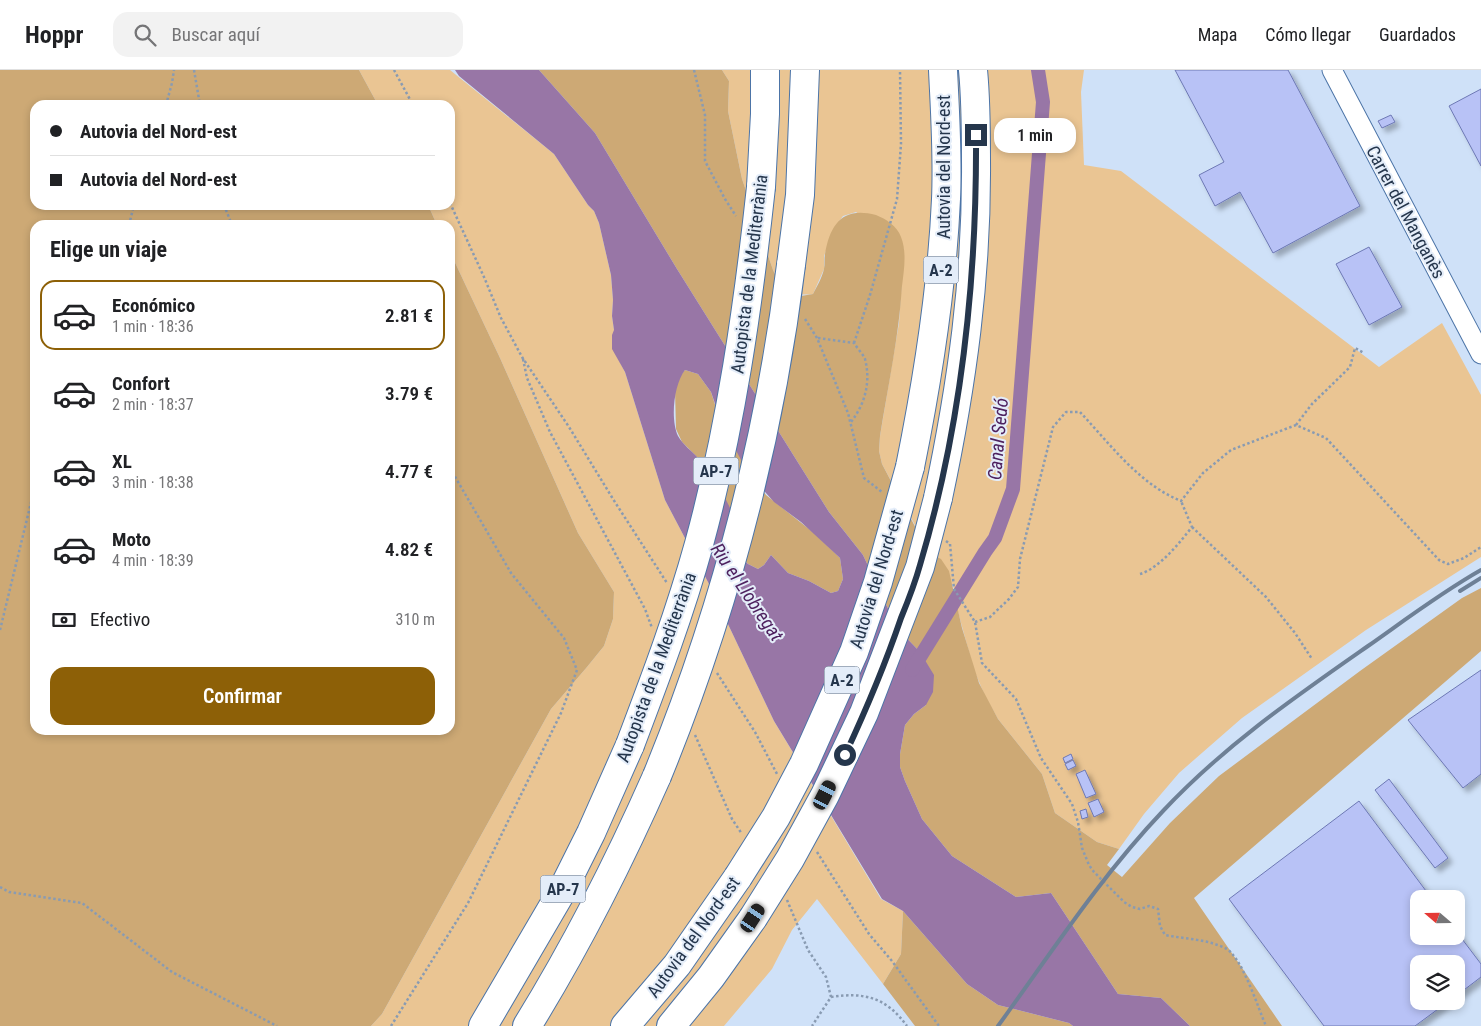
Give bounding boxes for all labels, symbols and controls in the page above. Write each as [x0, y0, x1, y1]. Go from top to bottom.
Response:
search box [113, 12, 463, 57]
text: Hoppr [25, 21, 83, 49]
icon: search [131, 21, 159, 49]
text: Buscar aquí [171, 23, 260, 46]
text: Mapa [1198, 24, 1237, 45]
text: Cómo llegar [1265, 24, 1351, 45]
text: Guardados [1379, 24, 1456, 45]
street label: Autovia del Nord-est [933, 95, 954, 239]
callout: 1 min [994, 118, 1076, 152]
text: Autovia del Nord-est [80, 120, 237, 143]
route end [965, 124, 987, 146]
text: 1 min [1017, 126, 1053, 145]
street label: Carrer del Manganès [1362, 142, 1450, 282]
text: Autovia del Nord-est [80, 168, 237, 191]
street label: Autopista de la Mediterrània [726, 173, 772, 375]
text: Elige un viaje [50, 237, 167, 262]
road number: A-2 [924, 256, 958, 284]
icon: car [52, 293, 97, 338]
text: Económico [112, 294, 195, 317]
text: 2.81 € [385, 304, 433, 327]
text: 1 min · 18:36 [112, 317, 194, 336]
icon: car [52, 371, 97, 416]
text: Confort [112, 372, 170, 395]
text: 3.79 € [385, 382, 433, 405]
text: 2 min · 18:37 [112, 395, 194, 414]
water label: Canal Sedó [983, 397, 1013, 481]
icon: car [52, 449, 97, 494]
text: XL [112, 450, 132, 473]
road number: AP-7 [694, 458, 738, 484]
text: 4.77 € [385, 460, 433, 483]
text: 3 min · 18:38 [112, 473, 194, 492]
street label: Autovia del Nord-est [845, 507, 907, 651]
icon: car [52, 527, 97, 572]
text: Moto [112, 528, 151, 551]
text: 4.82 € [385, 538, 433, 561]
water label: Riu el Llobregat [706, 539, 788, 646]
text: 4 min · 18:39 [112, 551, 194, 570]
street label: Autopista de la Mediterrània [612, 569, 700, 765]
icon: cash [50, 606, 78, 634]
text: Efectivo [90, 608, 150, 631]
text: 310 m [396, 610, 435, 629]
road number: A-2 [824, 666, 860, 694]
button: Confirmar [50, 667, 435, 725]
route start [834, 744, 856, 766]
car [811, 778, 838, 812]
street label: Autovia del Nord-est [642, 873, 744, 1001]
road number: AP-7 [540, 876, 586, 902]
north arrow [1410, 890, 1465, 945]
map controls [1410, 890, 1465, 1010]
car [738, 901, 767, 935]
button: layers [1410, 955, 1465, 1010]

